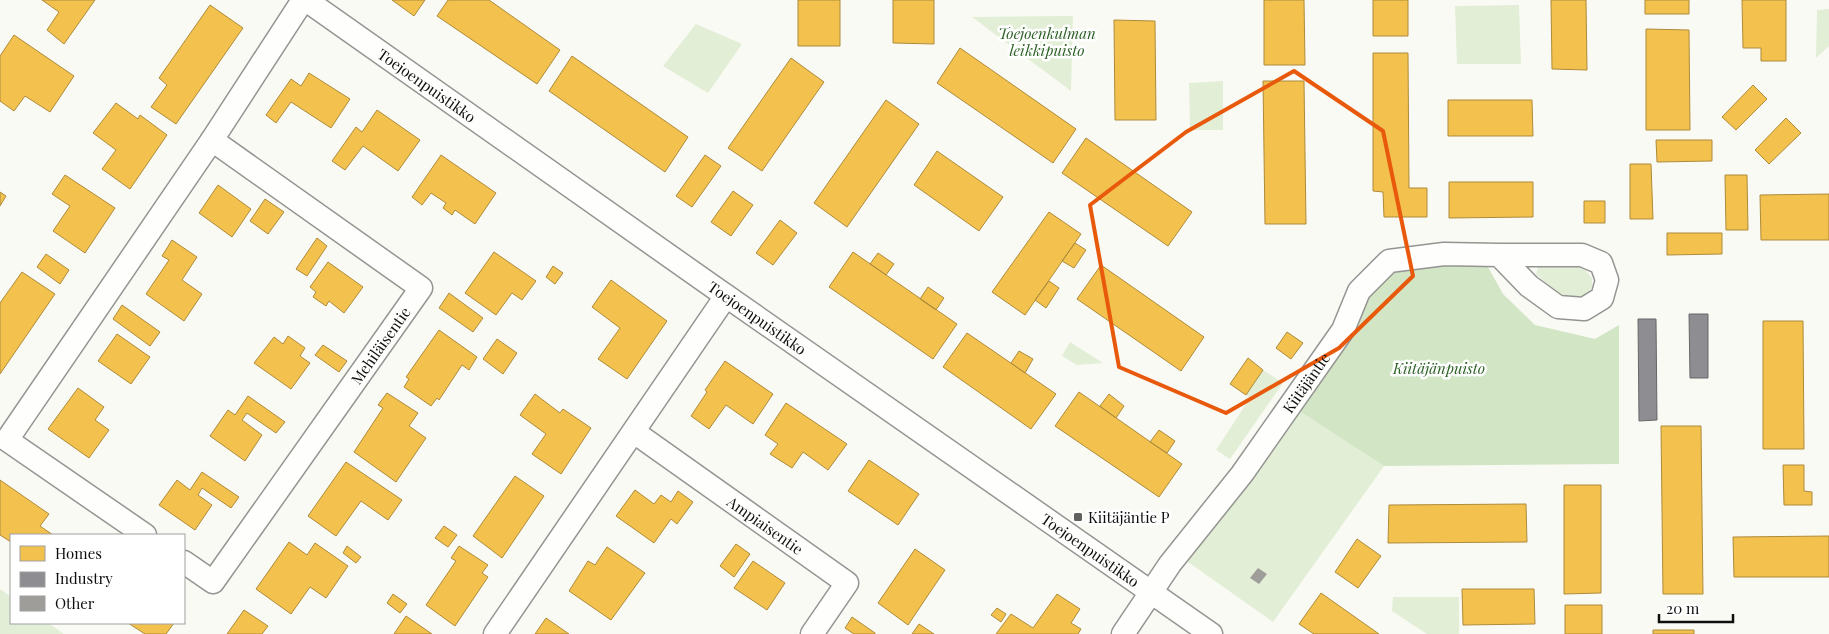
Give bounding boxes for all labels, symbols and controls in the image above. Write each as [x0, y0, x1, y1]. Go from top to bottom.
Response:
park label: Toejoenkulman leikkipuisto [998, 23, 1096, 60]
street label: Toejoenpuistikko [374, 44, 480, 127]
street label: Toejoenpuistikko [704, 276, 811, 359]
street label: Mehiläisentie [346, 303, 415, 388]
street label: Kiitäjäntie [1278, 349, 1334, 417]
park label: Kiitäjänpuisto [1392, 358, 1485, 378]
street label: Ampiaisentie [723, 491, 807, 559]
place label: Kiitäjäntie P [1088, 507, 1170, 527]
street label: Toejoenpuistikko [1037, 509, 1144, 591]
marker: Kiitäjäntie P [1072, 511, 1084, 523]
legend [10, 534, 185, 624]
text: Homes [55, 543, 102, 563]
text: Industry [55, 568, 113, 588]
scale bar [1659, 592, 1733, 624]
text: Other [55, 593, 95, 613]
text: 20 m [1666, 598, 1700, 618]

